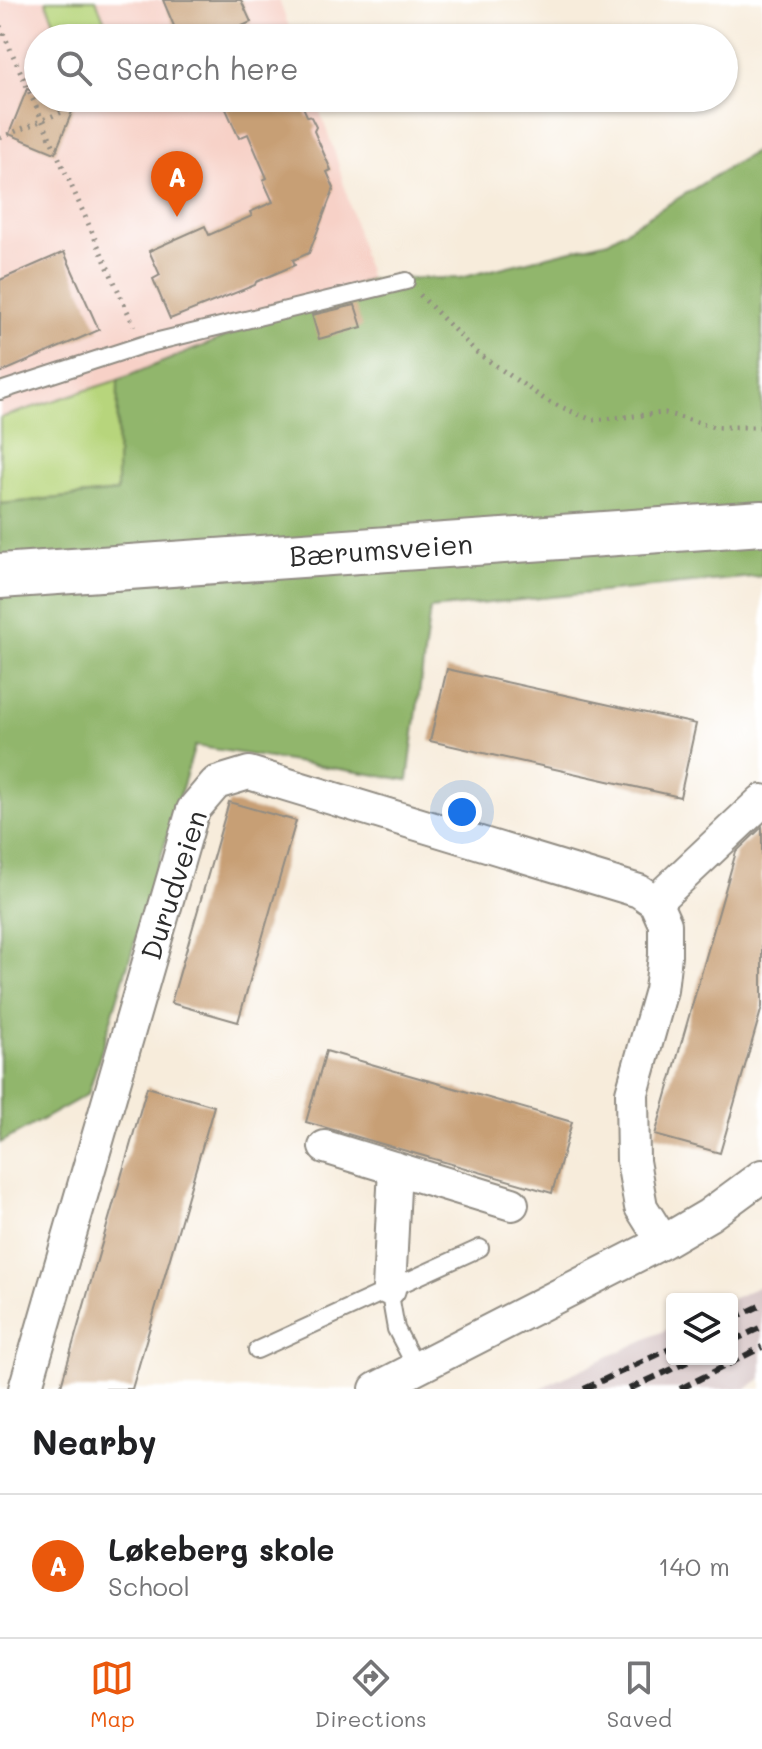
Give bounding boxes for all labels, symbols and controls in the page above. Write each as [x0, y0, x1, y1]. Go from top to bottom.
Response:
search box [24, 24, 738, 112]
icon: search [52, 46, 96, 90]
text: Search here [116, 48, 299, 88]
pin: A [151, 151, 203, 217]
street label: Bærumsveien [288, 525, 474, 573]
your location [442, 792, 482, 832]
street label: Durudveien [132, 805, 214, 964]
map controls [666, 1293, 738, 1365]
button: layers [666, 1293, 738, 1365]
text: Nearby [32, 1419, 157, 1464]
text: Løkeberg skole [108, 1529, 334, 1569]
text: A [49, 1549, 67, 1583]
text: 140 m [658, 1549, 730, 1583]
text: School [108, 1569, 190, 1603]
tab: Map [90, 1656, 135, 1733]
tab: Directions [315, 1656, 427, 1733]
tab: Saved [607, 1656, 672, 1733]

